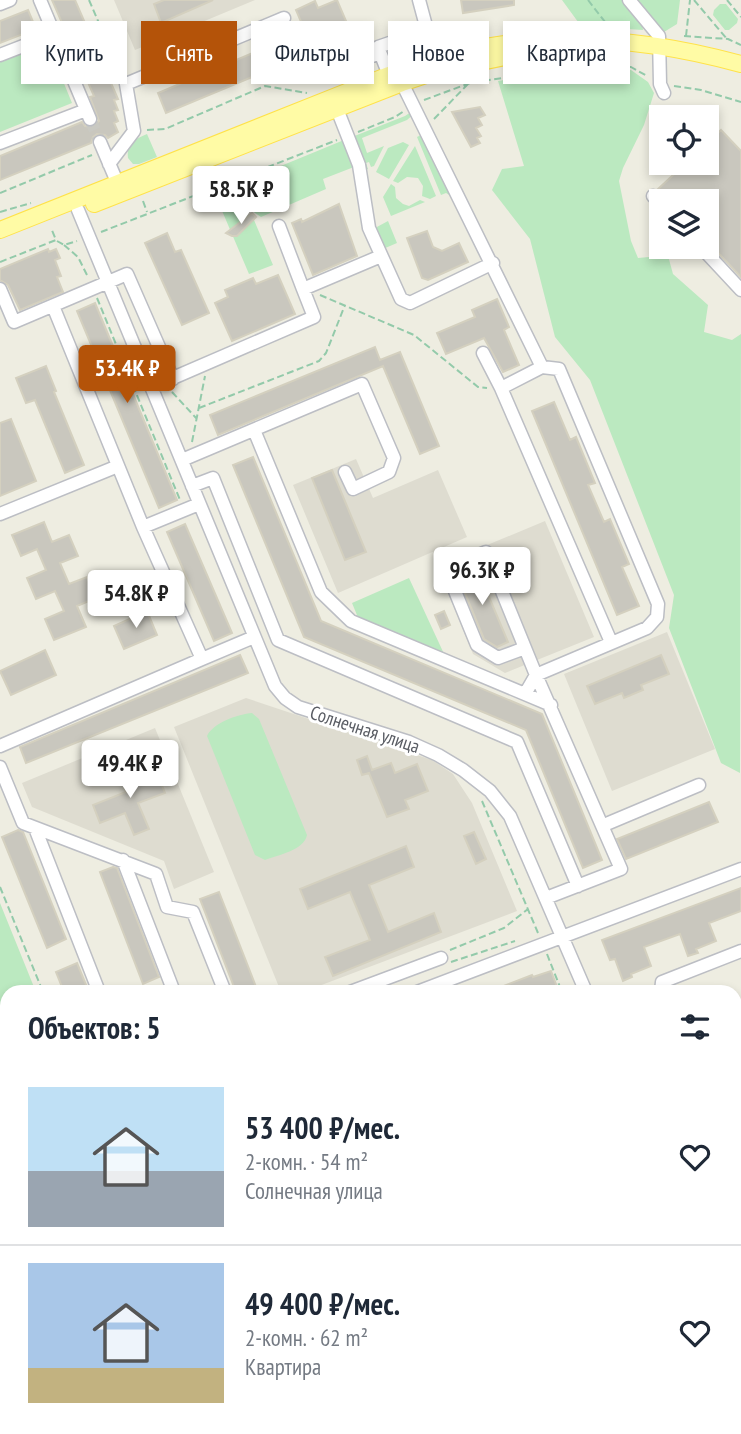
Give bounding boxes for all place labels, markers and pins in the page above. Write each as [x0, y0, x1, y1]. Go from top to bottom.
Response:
pin: 58.5K ₽ [176, 166, 306, 226]
pin: 53.4K ₽ [62, 346, 192, 405]
pin: 96.3K ₽ [417, 548, 547, 607]
pin: 54.8K ₽ [71, 570, 201, 630]
pin: 49.4K ₽ [65, 740, 195, 800]

